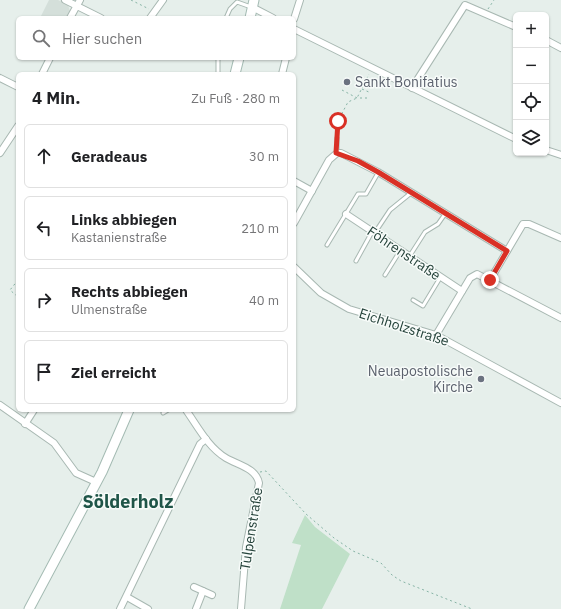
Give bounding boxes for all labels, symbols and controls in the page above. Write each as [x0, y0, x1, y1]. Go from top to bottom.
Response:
map controls [513, 12, 549, 156]
button: + [513, 12, 549, 48]
search box [16, 16, 296, 60]
icon: search [30, 27, 52, 49]
text: Hier suchen [62, 29, 142, 48]
button: − [513, 48, 549, 84]
place label: Sankt Bonifatius [355, 73, 458, 91]
marker: Sankt Bonifatius [342, 77, 352, 87]
button: locate [513, 84, 549, 120]
text: 4 Min. [32, 87, 80, 109]
text: Zu Fuß · 280 m [191, 90, 280, 107]
route start [329, 112, 347, 130]
button: layers [513, 120, 549, 156]
icon: ahead [33, 145, 55, 167]
text: Geradeaus [71, 147, 147, 166]
text: 30 m [249, 148, 279, 165]
text: Links abbiegen [71, 210, 177, 229]
icon: left [33, 217, 55, 239]
text: 210 m [241, 220, 279, 237]
street label: Föhrenstraße [364, 222, 444, 284]
text: Kastanienstraße [71, 229, 167, 246]
route end [481, 271, 499, 289]
text: Rechts abbiegen [71, 282, 188, 301]
icon: right [33, 289, 55, 311]
text: 40 m [249, 292, 279, 309]
text: Ulmenstraße [71, 301, 147, 318]
street label: Eichholzstraße [357, 304, 452, 350]
icon: arrive [33, 361, 55, 383]
place label: Neuapostolische Kirche [368, 362, 473, 396]
text: Ziel erreicht [71, 363, 157, 382]
marker: Neuapostolische Kirche [476, 374, 486, 384]
street label: Tulpenstraße [236, 486, 266, 572]
district label: Sölderholz [83, 490, 173, 513]

